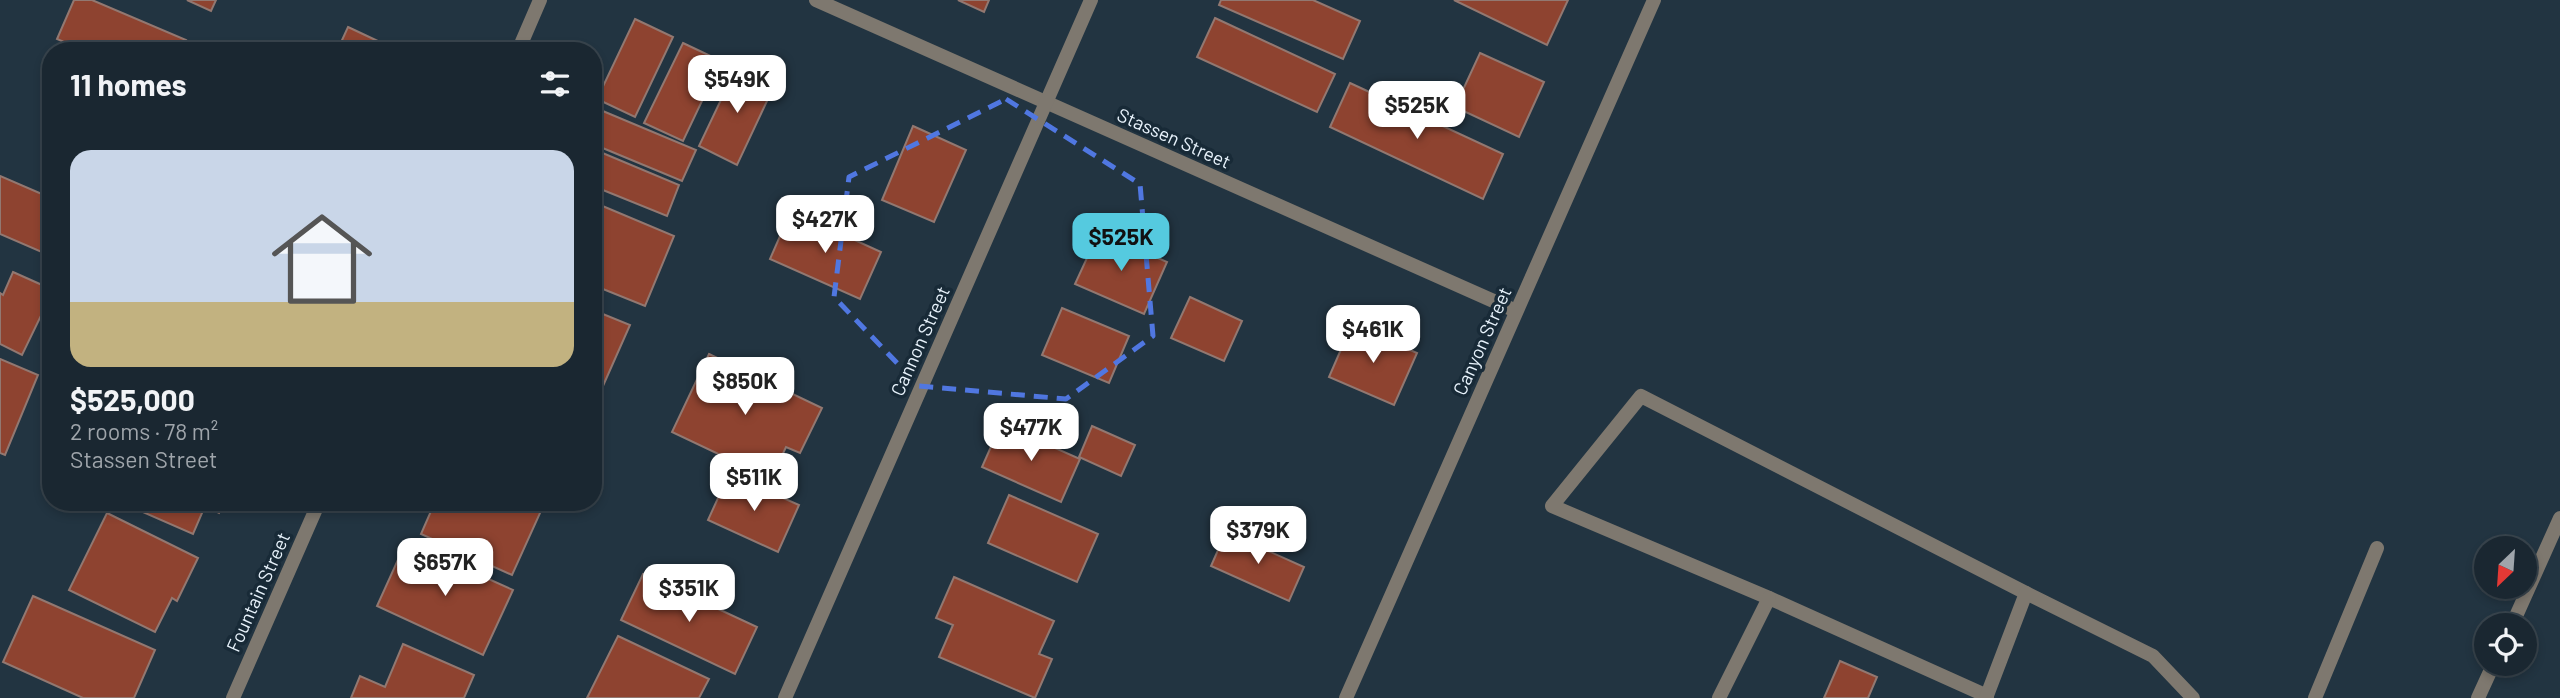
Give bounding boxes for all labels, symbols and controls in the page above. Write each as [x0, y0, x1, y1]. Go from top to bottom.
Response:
pin: $549K [688, 55, 786, 115]
text: $549K [704, 64, 770, 92]
icon: filters [536, 65, 574, 103]
text: 11 homes [70, 66, 187, 102]
pin: $525K [1368, 82, 1466, 141]
text: $525K [1384, 90, 1450, 118]
street label: Stassen Street [1114, 102, 1235, 173]
icon: home [259, 196, 385, 322]
pin: $427K [776, 196, 874, 255]
text: $427K [792, 204, 858, 232]
pin: $525K [1072, 214, 1170, 273]
text: $525K [1088, 222, 1154, 250]
street label: Cannon Street [885, 282, 954, 399]
street label: Canyon Street [1447, 283, 1516, 398]
pin: $461K [1324, 306, 1422, 365]
text: $461K [1342, 314, 1404, 342]
pin: $850K [696, 358, 794, 417]
text: $850K [712, 366, 778, 394]
text: $525,000 [70, 381, 195, 417]
pin: $477K [982, 404, 1080, 463]
text: $477K [1000, 412, 1062, 440]
text: 2 rooms · 78 m² [70, 417, 218, 445]
text: Stassen Street [70, 445, 217, 473]
pin: $511K [705, 454, 803, 513]
text: $511K [726, 462, 782, 490]
pin: $379K [1209, 506, 1307, 566]
text: $379K [1226, 515, 1290, 543]
street label: Fountain Street [221, 529, 294, 655]
north arrow [2474, 536, 2538, 598]
map controls [2474, 536, 2537, 676]
pin: $657K [396, 538, 494, 598]
text: $657K [413, 547, 477, 575]
pin: $351K [640, 564, 738, 624]
text: $351K [659, 573, 719, 601]
button: locate [2474, 613, 2537, 676]

